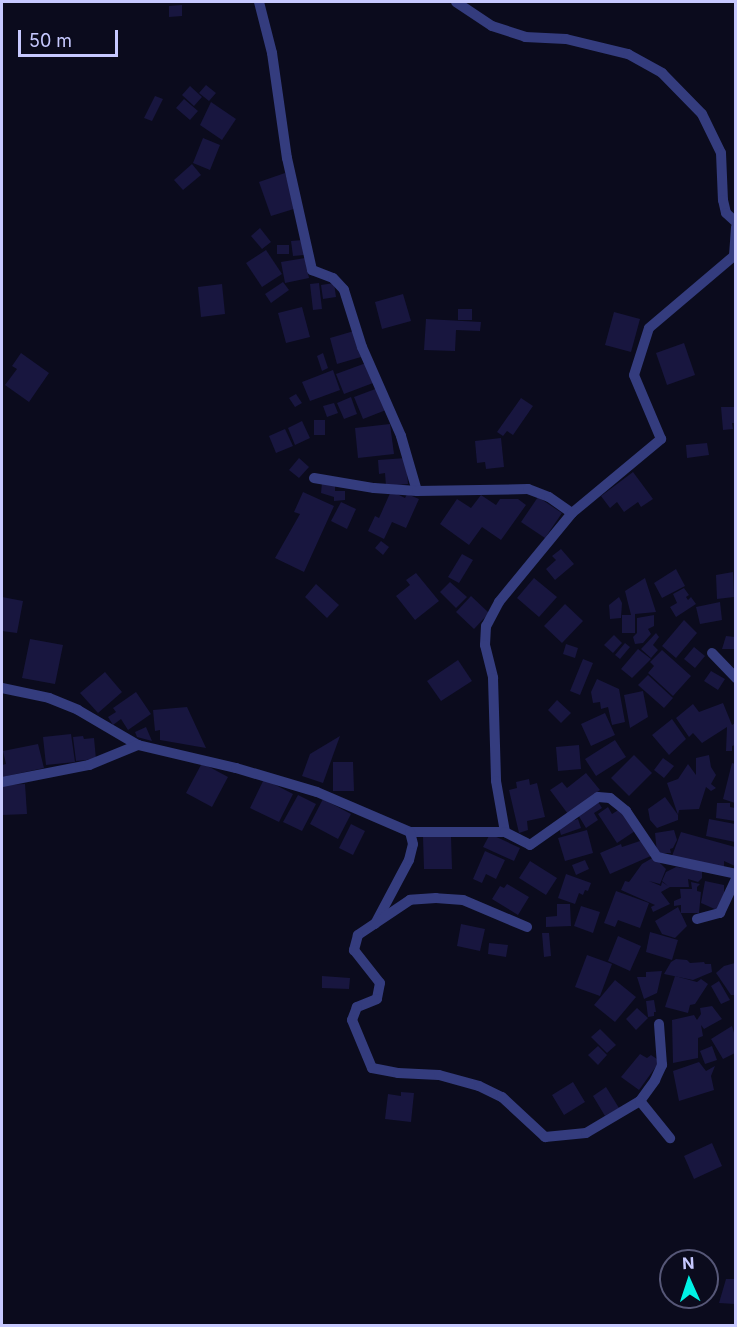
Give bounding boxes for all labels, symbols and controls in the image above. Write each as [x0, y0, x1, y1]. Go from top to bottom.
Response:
scale bar [21, 18, 122, 56]
text: 50 m [29, 30, 72, 51]
north arrow [659, 1249, 719, 1309]
text: N [682, 1253, 695, 1273]

